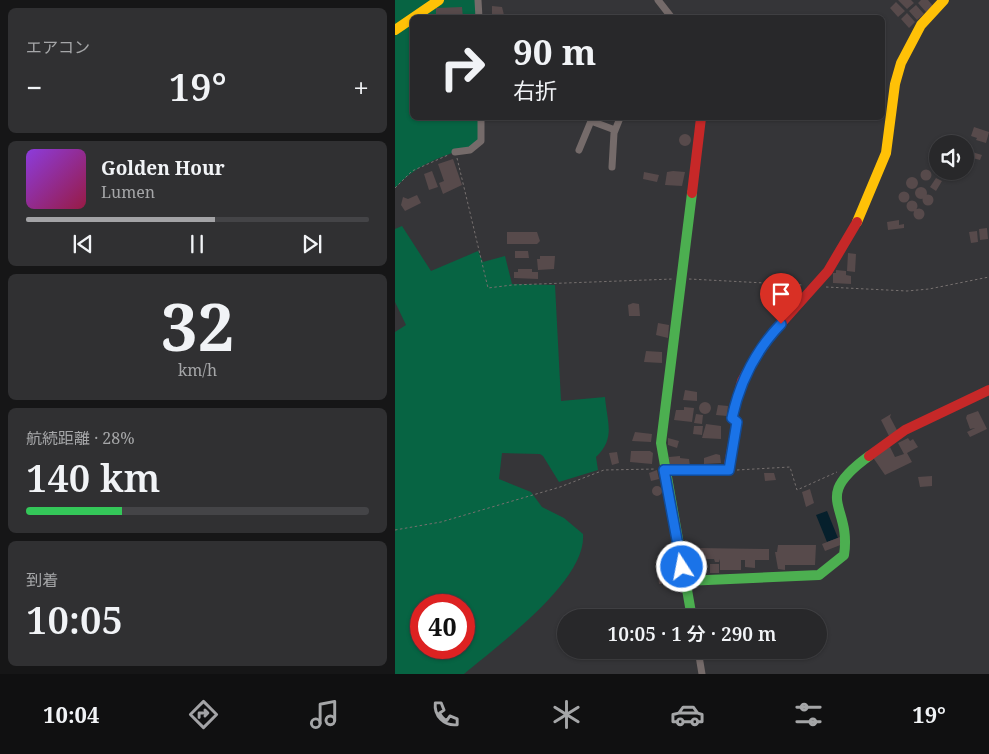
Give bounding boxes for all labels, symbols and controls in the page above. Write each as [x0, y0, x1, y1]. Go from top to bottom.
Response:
text: 90 m [513, 28, 596, 75]
icon: right [430, 35, 495, 100]
text: エアコン [26, 36, 90, 58]
text: 19° [169, 60, 227, 112]
text: − [26, 68, 42, 106]
text: + [353, 68, 369, 106]
text: 右折 [513, 75, 557, 105]
map controls [929, 135, 974, 180]
button: sound [929, 135, 974, 180]
text: Golden Hour [101, 155, 225, 181]
text: Lumen [101, 181, 155, 203]
icon: previous [69, 230, 97, 258]
icon: pause [183, 230, 211, 258]
icon: next [298, 230, 326, 258]
pin [760, 273, 802, 324]
icon: arrive [767, 280, 795, 308]
text: 32 [161, 282, 234, 370]
text: km/h [178, 359, 217, 381]
text: 航続距離 · 28% [26, 427, 135, 449]
text: 140 km [26, 451, 160, 503]
position arrow [655, 540, 707, 592]
text: 到着 [26, 569, 58, 591]
text: 10:05 [26, 593, 123, 645]
speed limit sign: 40 [410, 594, 475, 659]
text: 10:05 · 1 分 · 290 m [608, 621, 776, 647]
icon: directions [186, 697, 221, 732]
icon: music [307, 697, 342, 732]
icon: phone [428, 697, 463, 732]
icon: climate [549, 697, 584, 732]
icon: car [670, 697, 705, 732]
icon: filters [791, 697, 826, 732]
text: 10:04 [43, 699, 99, 729]
text: 19° [912, 699, 946, 729]

